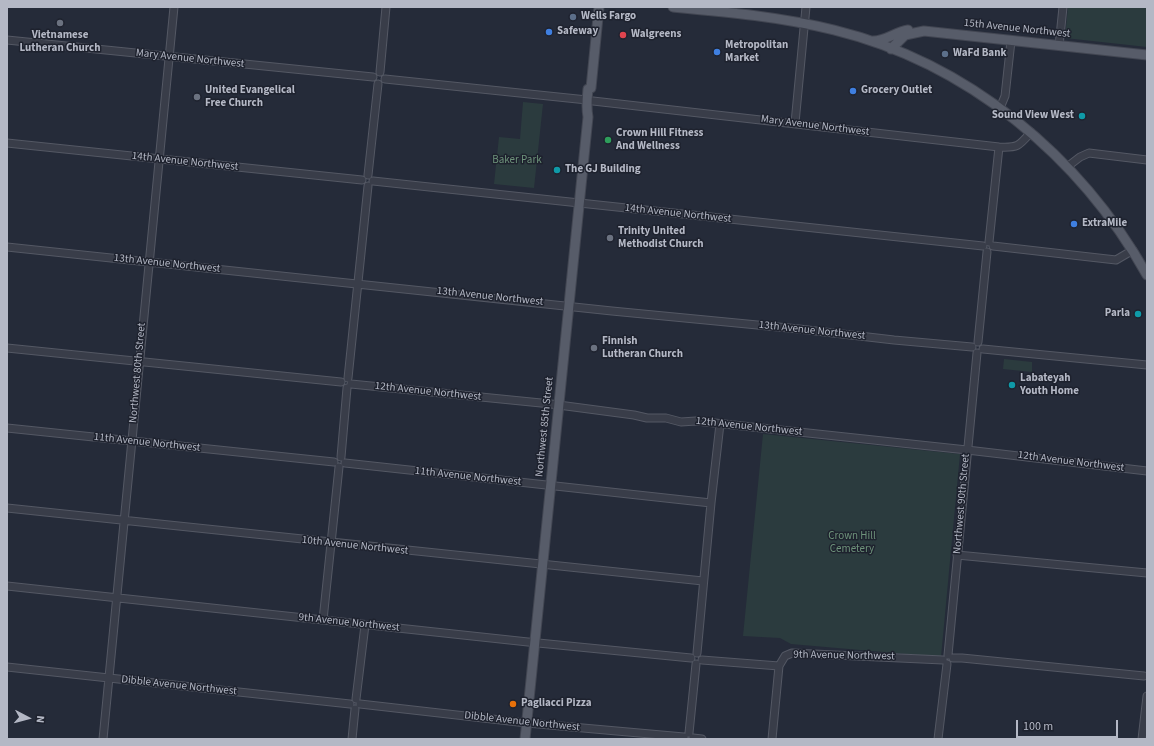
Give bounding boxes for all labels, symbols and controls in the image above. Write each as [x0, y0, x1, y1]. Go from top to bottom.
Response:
place label: Wells Fargo [581, 10, 636, 24]
marker: Wells Fargo [568, 12, 578, 22]
street label: 15th Avenue Northwest [963, 17, 1071, 41]
marker: Vietnamese Lutheran Church [55, 18, 65, 28]
place label: Safeway [557, 25, 598, 39]
marker: Safeway [544, 27, 554, 37]
place label: Walgreens [631, 28, 681, 42]
place label: Vietnamese Lutheran Church [19, 29, 101, 55]
marker: Walgreens [618, 30, 628, 40]
place label: Metropolitan Market [725, 39, 788, 65]
street label: Mary Avenue Northwest [135, 47, 245, 71]
marker: Metropolitan Market [712, 47, 722, 57]
place label: WaFd Bank [953, 47, 1006, 61]
marker: WaFd Bank [940, 49, 950, 59]
place label: United Evangelical Free Church [205, 84, 295, 110]
place label: Grocery Outlet [861, 84, 932, 98]
marker: Grocery Outlet [848, 86, 858, 96]
marker: United Evangelical Free Church [192, 92, 202, 102]
place label: Sound View West [992, 109, 1074, 123]
marker: Sound View West [1077, 111, 1087, 121]
street label: Mary Avenue Northwest [760, 113, 870, 139]
place label: Crown Hill Fitness And Wellness [616, 127, 703, 153]
marker: Crown Hill Fitness And Wellness [603, 135, 613, 145]
street label: 14th Avenue Northwest [131, 150, 239, 174]
park label: Baker Park [492, 154, 542, 168]
place label: The GJ Building [565, 163, 641, 177]
marker: The GJ Building [552, 165, 562, 175]
street label: 14th Avenue Northwest [624, 202, 732, 226]
place label: ExtraMile [1082, 217, 1127, 231]
marker: ExtraMile [1069, 219, 1079, 229]
place label: Trinity United Methodist Church [618, 225, 704, 251]
marker: Trinity United Methodist Church [605, 233, 615, 243]
street label: 13th Avenue Northwest [113, 252, 221, 276]
street label: 13th Avenue Northwest [436, 285, 544, 309]
place label: Parla [1105, 307, 1130, 321]
marker: Parla [1133, 309, 1143, 319]
street label: 13th Avenue Northwest [758, 319, 866, 343]
street label: Northwest 80th Street [127, 322, 149, 424]
place label: Finnish Lutheran Church [602, 335, 683, 361]
marker: Finnish Lutheran Church [589, 343, 599, 353]
place label: Labateyah Youth Home [1020, 372, 1079, 398]
street label: Northwest 85th Street [533, 376, 557, 478]
street label: 12th Avenue Northwest [374, 380, 482, 404]
marker: Labateyah Youth Home [1007, 380, 1017, 390]
street label: 12th Avenue Northwest [695, 415, 803, 439]
street label: 11th Avenue Northwest [93, 431, 201, 455]
street label: 12th Avenue Northwest [1017, 449, 1125, 475]
street label: Northwest 90th Street [951, 453, 973, 555]
street label: 11th Avenue Northwest [414, 465, 522, 489]
park label: Crown Hill Cemetery [828, 530, 876, 556]
street label: 10th Avenue Northwest [301, 534, 409, 558]
street label: 9th Avenue Northwest [298, 611, 400, 635]
street label: 9th Avenue Northwest [793, 649, 895, 663]
street label: Dibble Avenue Northwest [121, 673, 237, 699]
place label: Pagliacci Pizza [521, 697, 591, 711]
north arrow [8, 698, 48, 738]
marker: Pagliacci Pizza [508, 699, 518, 709]
street label: Dibble Avenue Northwest [464, 709, 580, 735]
scale bar [1018, 712, 1120, 738]
text: N [33, 715, 48, 724]
text: 100 m [1023, 718, 1053, 735]

